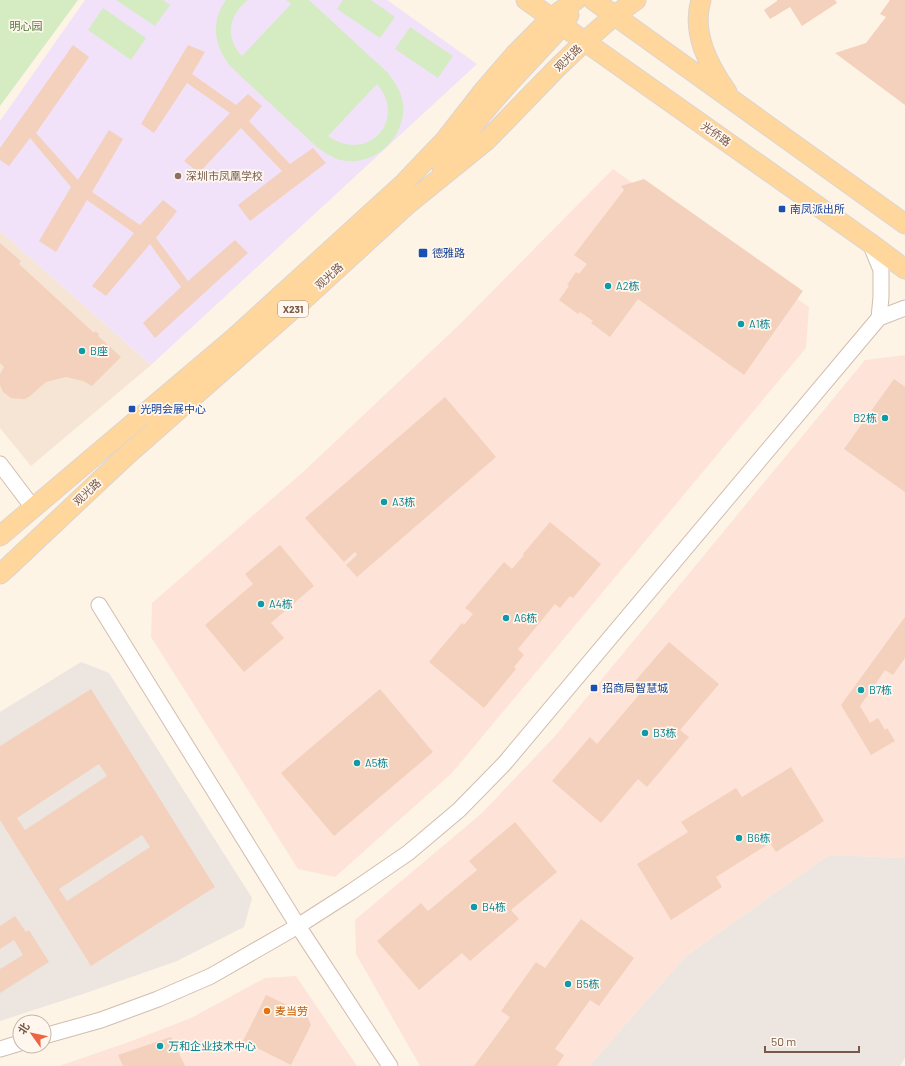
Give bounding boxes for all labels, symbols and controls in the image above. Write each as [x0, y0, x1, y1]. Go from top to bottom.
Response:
park label: 明心园 [10, 19, 43, 32]
street label: 观光路 [551, 42, 584, 74]
street label: 光侨路 [699, 119, 734, 148]
place label: 深圳市凤凰学校 [186, 169, 263, 182]
marker: 深圳市凤凰学校 [173, 171, 183, 181]
place label: 南凤派出所 [790, 202, 845, 215]
marker: 南凤派出所 [777, 204, 787, 214]
place label: 德雅路 [432, 246, 465, 259]
marker: 德雅路 [417, 247, 429, 259]
street label: 观光路 [312, 260, 345, 291]
place label: A2栋 [616, 279, 640, 292]
marker: A2栋 [603, 281, 613, 291]
road number: X231 [278, 301, 308, 317]
place label: A1栋 [749, 317, 771, 330]
marker: A1栋 [736, 319, 746, 329]
place label: B座 [90, 344, 108, 357]
marker: B座 [77, 346, 87, 356]
place label: 光明会展中心 [140, 402, 206, 415]
marker: 光明会展中心 [127, 404, 137, 414]
place label: B2栋 [853, 411, 877, 424]
marker: B2栋 [880, 413, 890, 423]
street label: 观光路 [70, 476, 103, 508]
place label: A3栋 [392, 495, 415, 508]
marker: A3栋 [379, 497, 389, 507]
place label: A4栋 [269, 597, 293, 610]
marker: A4栋 [256, 599, 266, 609]
place label: A6栋 [514, 611, 537, 624]
marker: A6栋 [501, 613, 511, 623]
place label: 招商局智慧城 [602, 681, 668, 694]
marker: 招商局智慧城 [589, 683, 599, 693]
place label: B7栋 [869, 683, 892, 696]
marker: B7栋 [856, 685, 866, 695]
place label: B3栋 [653, 726, 677, 739]
marker: B3栋 [640, 728, 650, 738]
place label: A5栋 [365, 756, 388, 769]
marker: A5栋 [352, 758, 362, 768]
place label: B6栋 [747, 831, 771, 844]
marker: B6栋 [734, 833, 744, 843]
place label: B4栋 [482, 900, 506, 913]
marker: B4栋 [469, 902, 479, 912]
place label: B5栋 [576, 977, 600, 990]
marker: B5栋 [563, 979, 573, 989]
place label: 麦当劳 [275, 1004, 308, 1017]
marker: 麦当劳 [262, 1006, 272, 1016]
north arrow [12, 1014, 52, 1054]
text: 北 [15, 1020, 32, 1036]
scale bar [765, 1028, 859, 1054]
text: 50 m [771, 1034, 796, 1048]
place label: 万和企业技术中心 [168, 1039, 256, 1052]
marker: 万和企业技术中心 [155, 1041, 165, 1051]

